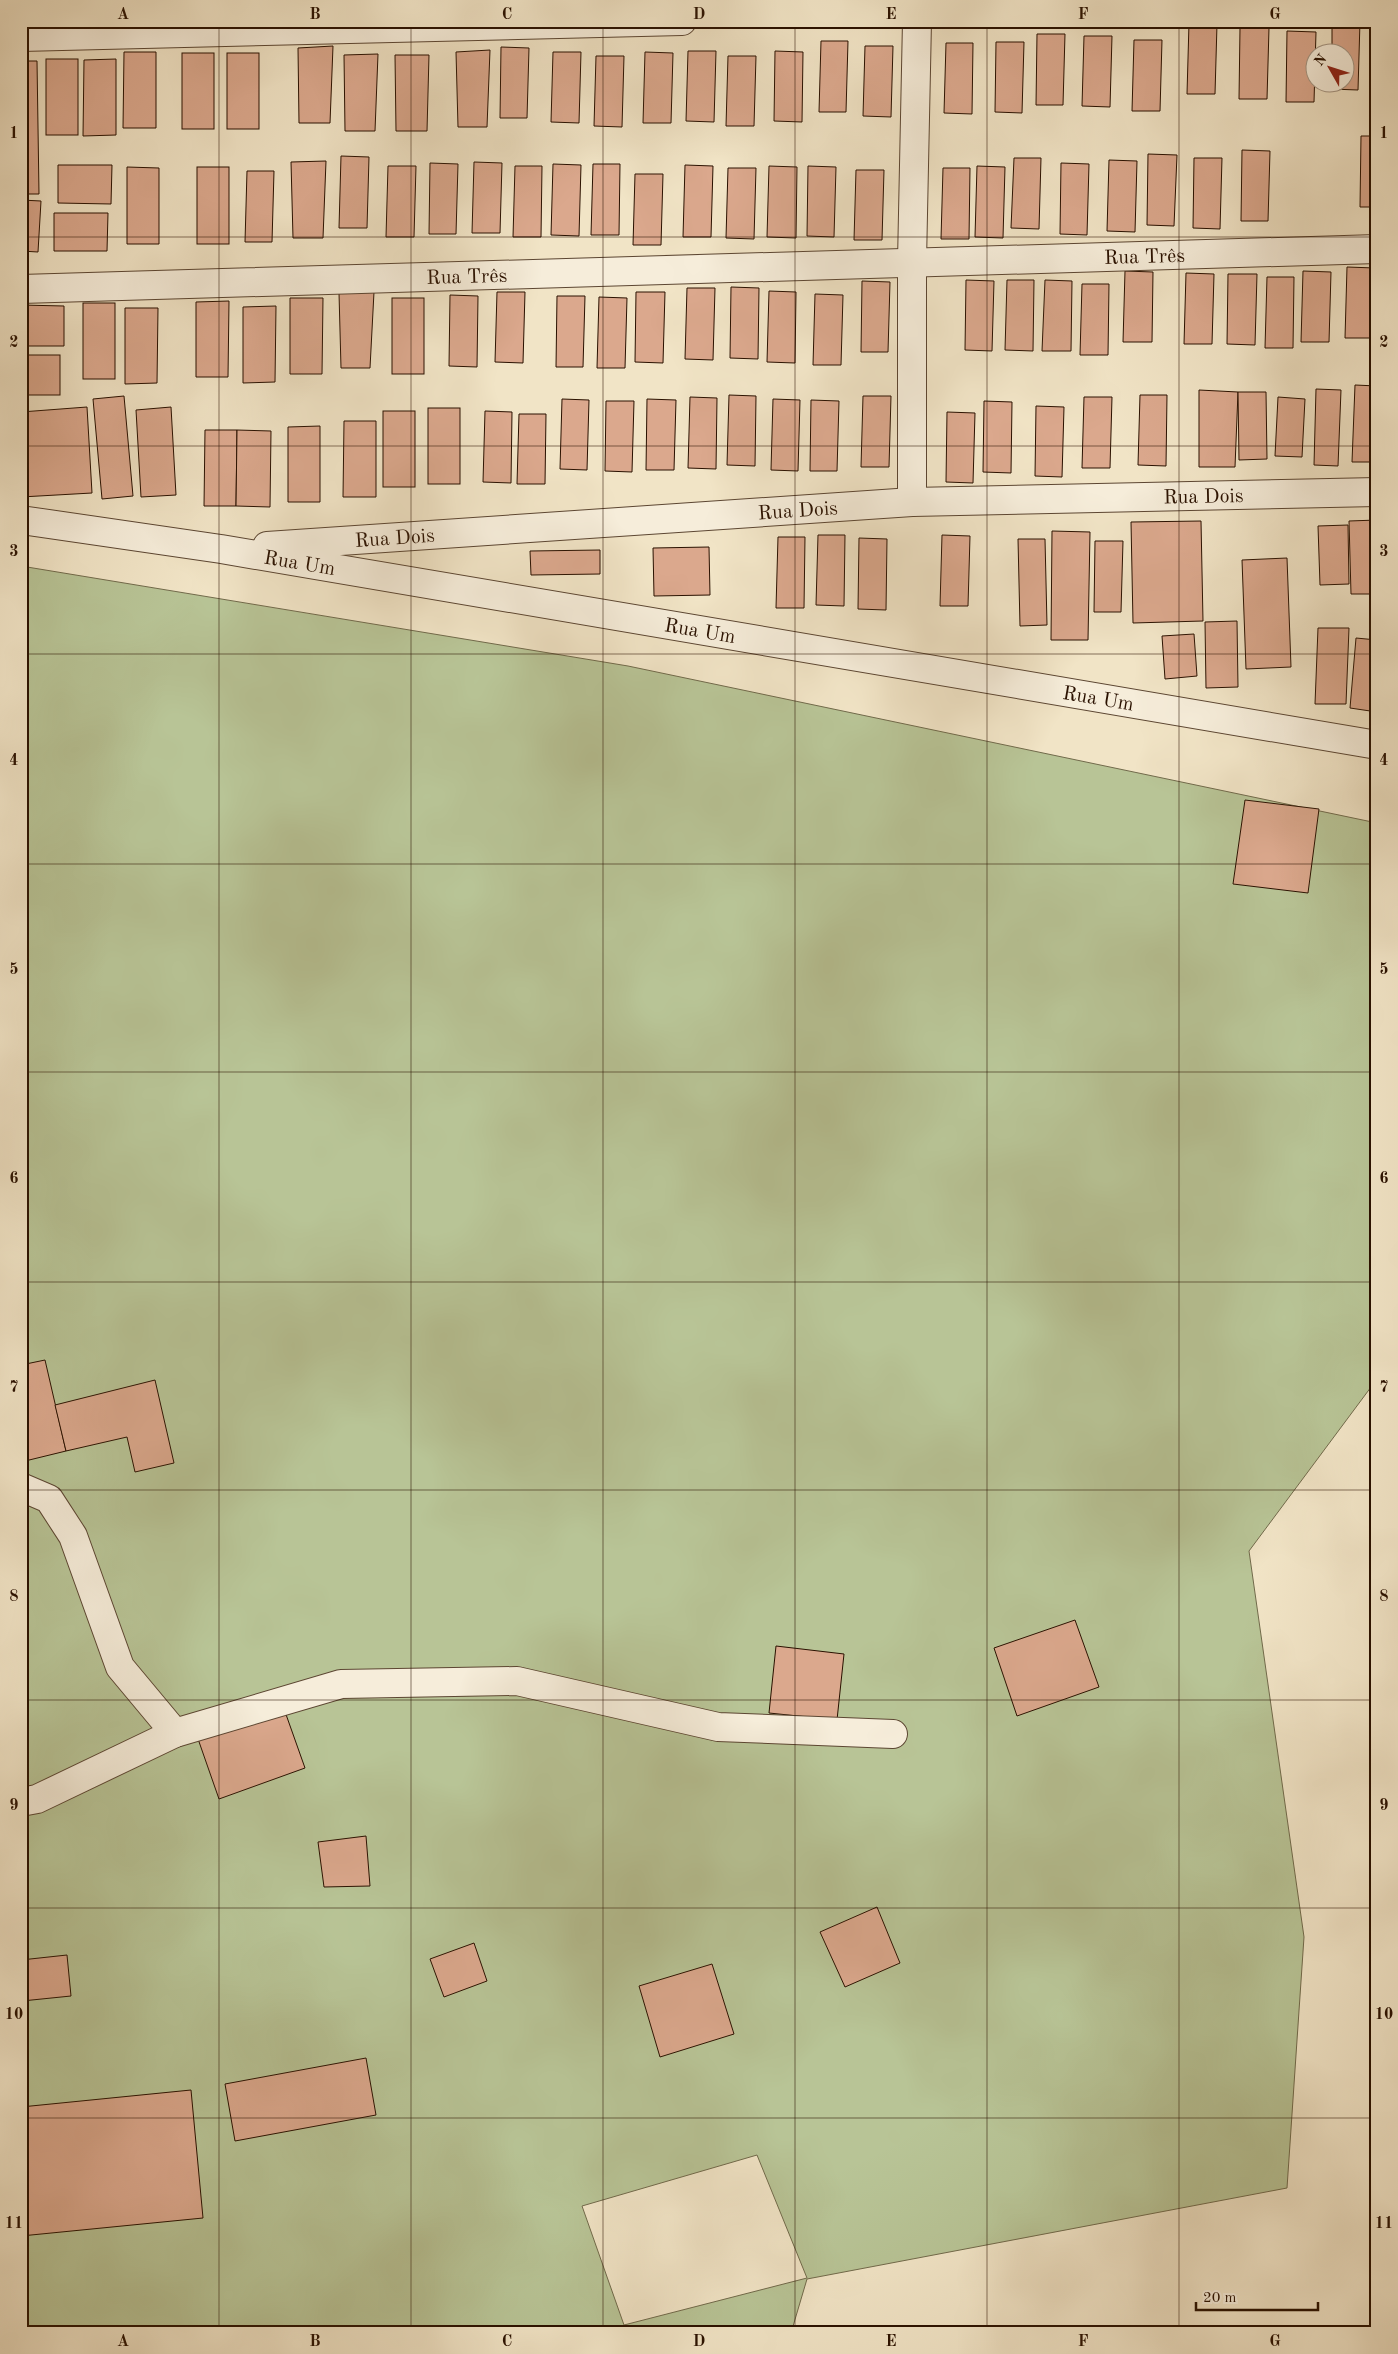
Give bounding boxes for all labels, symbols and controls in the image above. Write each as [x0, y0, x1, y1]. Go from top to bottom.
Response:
text: A [117, 7, 129, 23]
text: B [309, 7, 321, 23]
text: C [502, 7, 512, 23]
text: D [693, 7, 705, 23]
text: E [885, 7, 897, 23]
text: F [1078, 7, 1089, 23]
text: G [1269, 7, 1281, 23]
north arrow [1306, 42, 1356, 92]
text: N [1312, 52, 1330, 69]
text: 1 [9, 126, 19, 142]
text: 1 [1379, 126, 1389, 142]
street label: Rua Três [1104, 247, 1185, 269]
street label: Rua Três [426, 267, 508, 289]
text: 2 [9, 335, 19, 351]
text: 2 [1379, 335, 1389, 351]
street label: Rua Dois [1163, 487, 1244, 509]
street label: Rua Dois [757, 499, 839, 524]
street label: Rua Dois [354, 527, 435, 552]
text: 3 [9, 544, 19, 560]
text: 3 [1379, 544, 1389, 560]
street label: Rua Um [262, 548, 337, 580]
street label: Rua Um [663, 616, 737, 648]
street label: Rua Um [1061, 684, 1135, 716]
text: 4 [9, 753, 19, 769]
text: 4 [1379, 753, 1389, 769]
text: 5 [9, 962, 19, 978]
text: 5 [1379, 962, 1389, 978]
text: 6 [9, 1171, 19, 1187]
text: 6 [1379, 1171, 1389, 1187]
text: 7 [9, 1380, 19, 1396]
text: 7 [1379, 1380, 1389, 1396]
text: 8 [9, 1589, 19, 1605]
text: 8 [1379, 1589, 1389, 1605]
text: 9 [9, 1798, 19, 1814]
text: 9 [1379, 1798, 1389, 1814]
text: 10 [5, 2007, 23, 2023]
text: 10 [1375, 2007, 1393, 2023]
text: 11 [5, 2216, 23, 2232]
text: 11 [1375, 2216, 1393, 2232]
scale bar [1196, 2279, 1318, 2311]
text: 20 m [1203, 2291, 1237, 2306]
text: A [117, 2334, 129, 2350]
text: B [309, 2334, 321, 2350]
text: C [502, 2334, 512, 2350]
text: D [693, 2334, 705, 2350]
text: E [885, 2334, 897, 2350]
text: F [1078, 2334, 1089, 2350]
text: G [1269, 2334, 1281, 2350]

